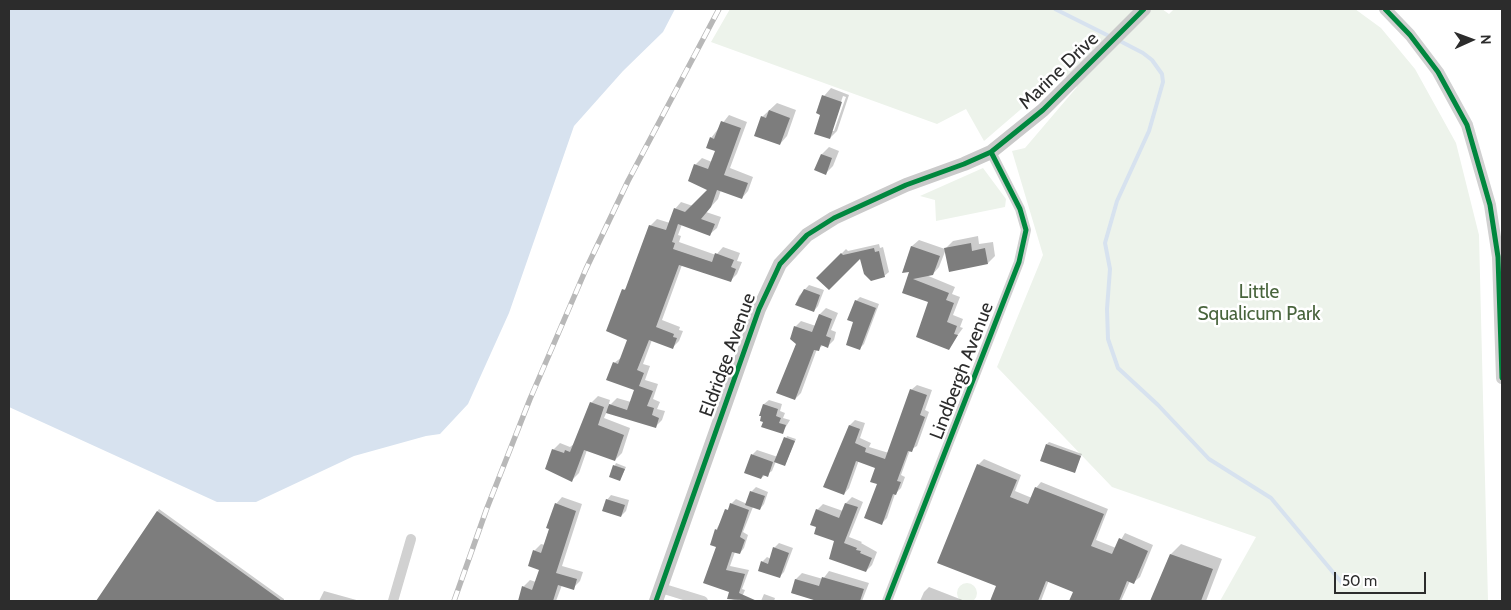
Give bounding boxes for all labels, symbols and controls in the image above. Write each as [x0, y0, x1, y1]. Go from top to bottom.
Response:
north arrow [1446, 15, 1496, 65]
street label: Marine Drive [1014, 27, 1104, 115]
text: N [1477, 34, 1495, 45]
park label: Little Squalicum Park [1197, 281, 1321, 325]
street label: Eldridge Avenue [695, 290, 761, 420]
street label: Lindbergh Avenue [925, 299, 999, 443]
scale bar [1336, 562, 1428, 594]
text: 50 m [1342, 572, 1377, 590]

